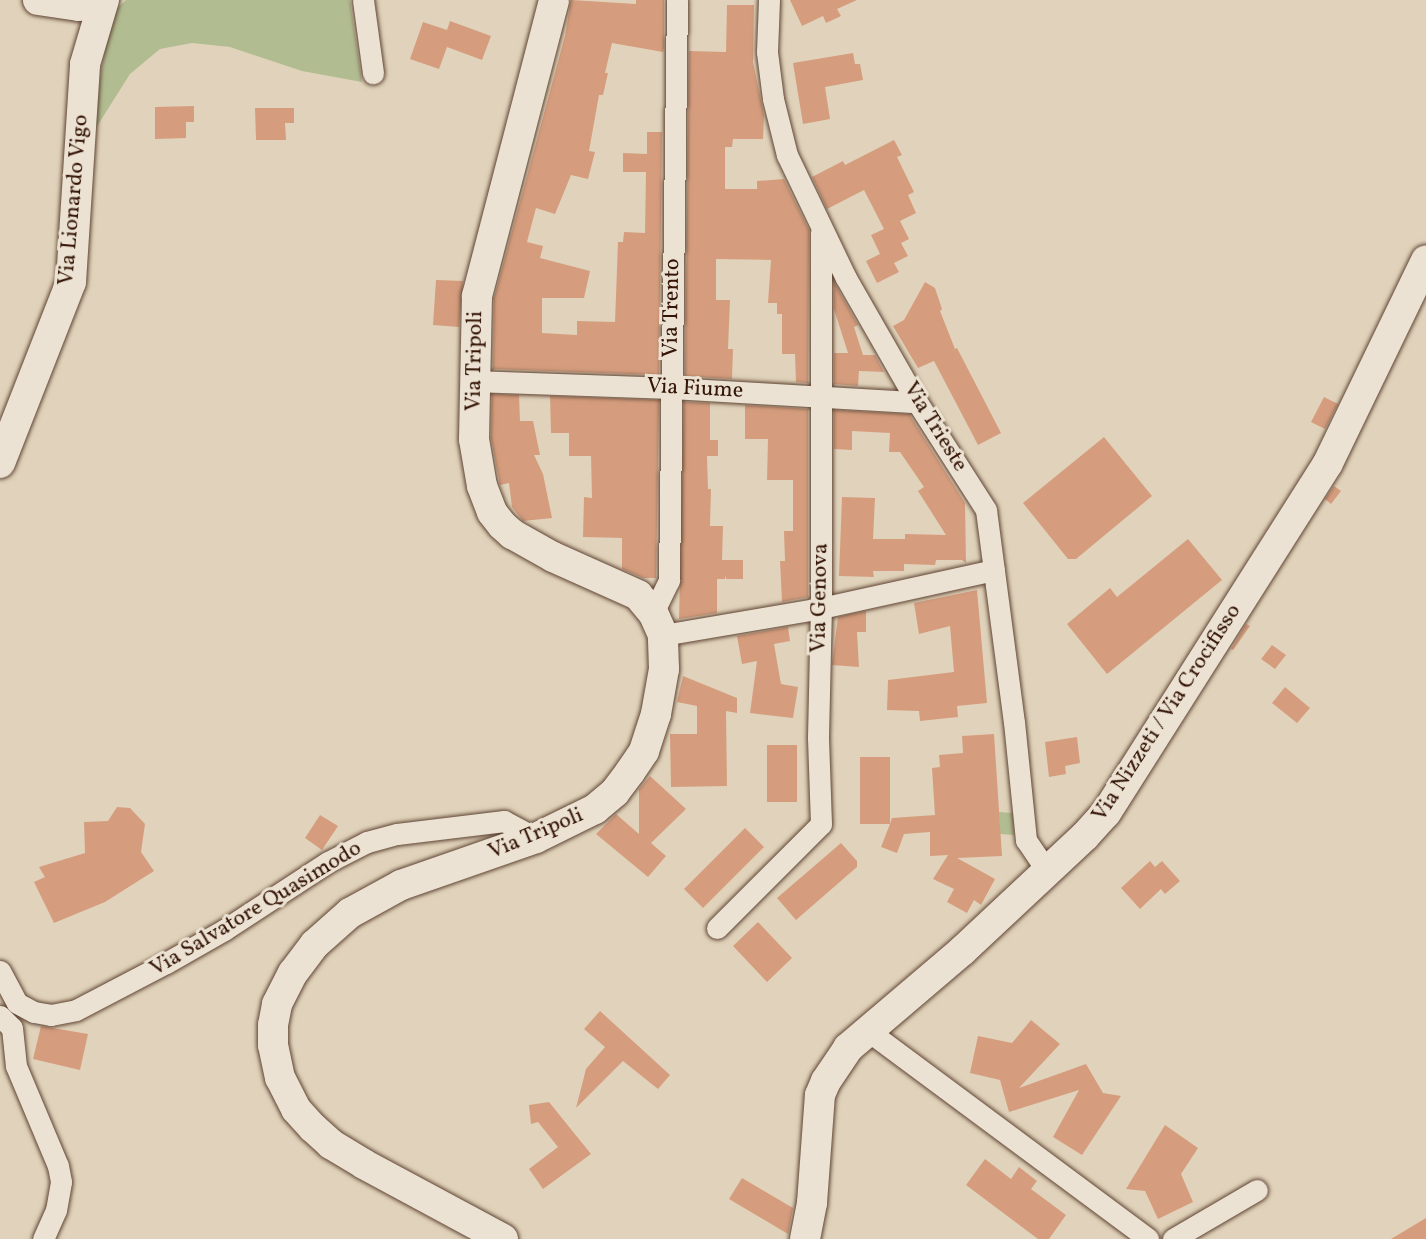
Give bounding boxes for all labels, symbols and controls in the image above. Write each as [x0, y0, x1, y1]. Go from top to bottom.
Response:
street label: Via Lionardo Vigo [53, 113, 95, 287]
street label: Via Trento [658, 258, 686, 358]
street label: Via Tripoli [461, 310, 489, 412]
street label: Via Fiume [646, 373, 744, 405]
street label: Via Trieste [897, 377, 973, 477]
street label: Via Genova [806, 543, 834, 653]
street label: Via Nizzeti / Via Crocifisso [1087, 599, 1247, 827]
street label: Via Tripoli [484, 802, 588, 866]
street label: Via Salvatore Quasimodo [146, 835, 366, 983]

